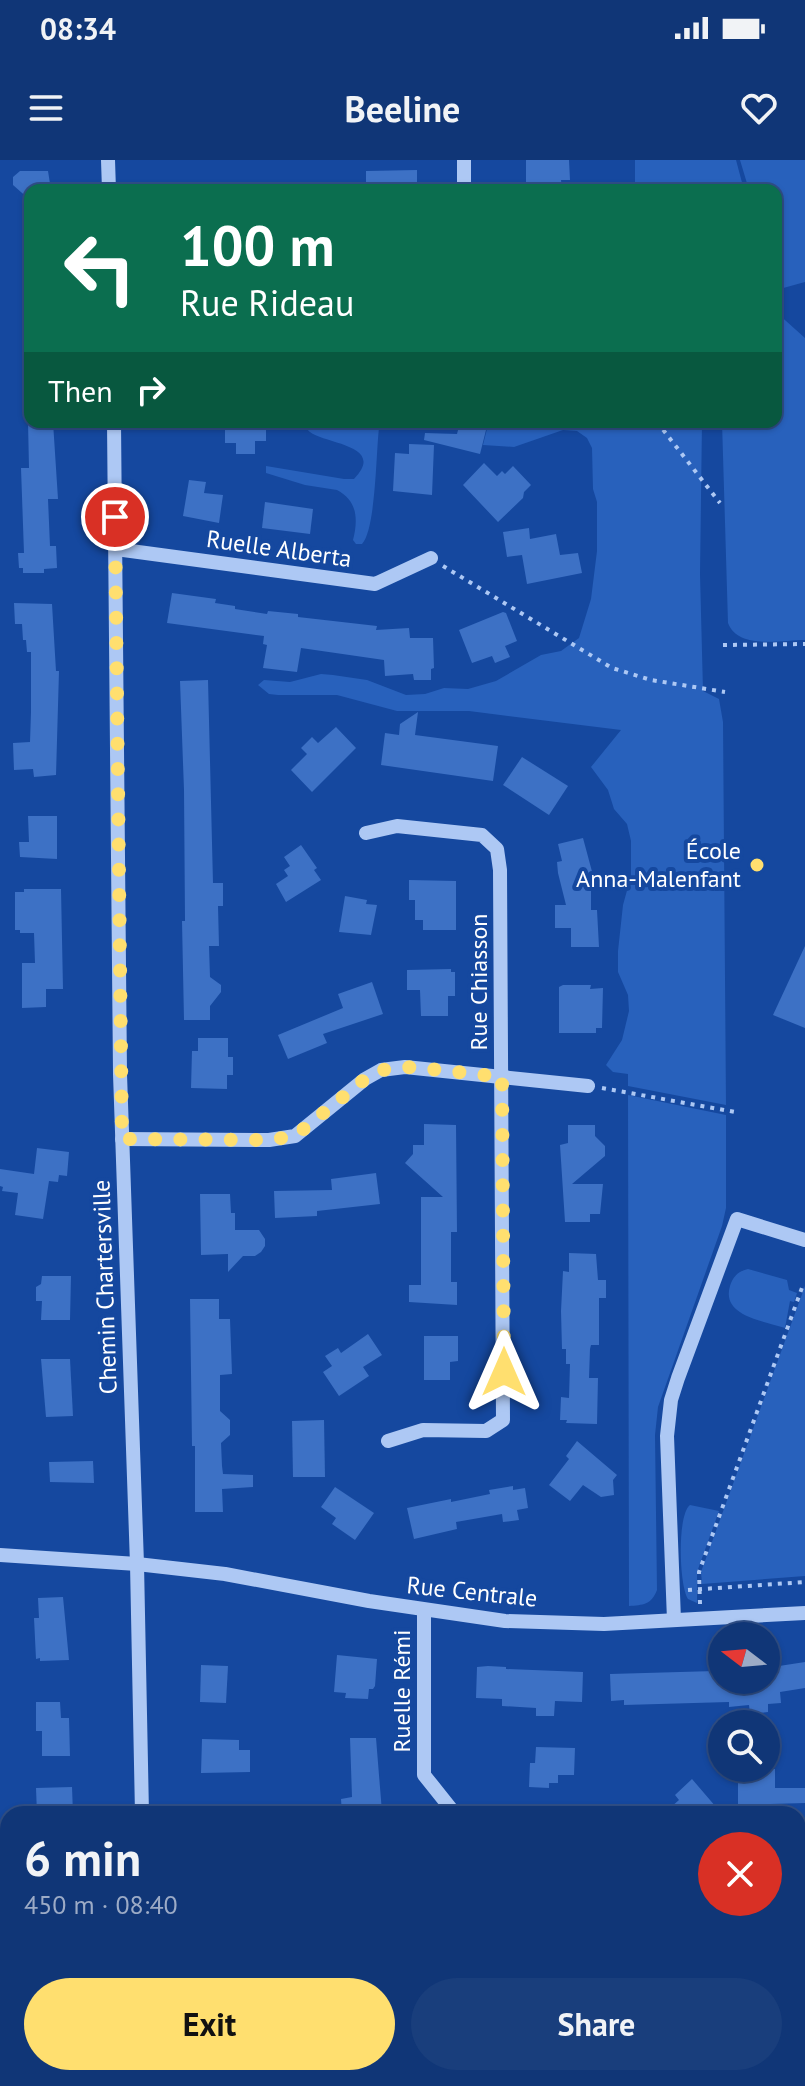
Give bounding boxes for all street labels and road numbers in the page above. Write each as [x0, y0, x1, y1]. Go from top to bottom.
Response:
street label: Ruelle Alberta [205, 523, 354, 574]
street label: Rue Chiasson [463, 914, 494, 1050]
street label: Chemin Chartersville [85, 1179, 124, 1395]
street label: Rue Centrale [405, 1569, 539, 1614]
street label: Ruelle Rémi [386, 1629, 417, 1753]

